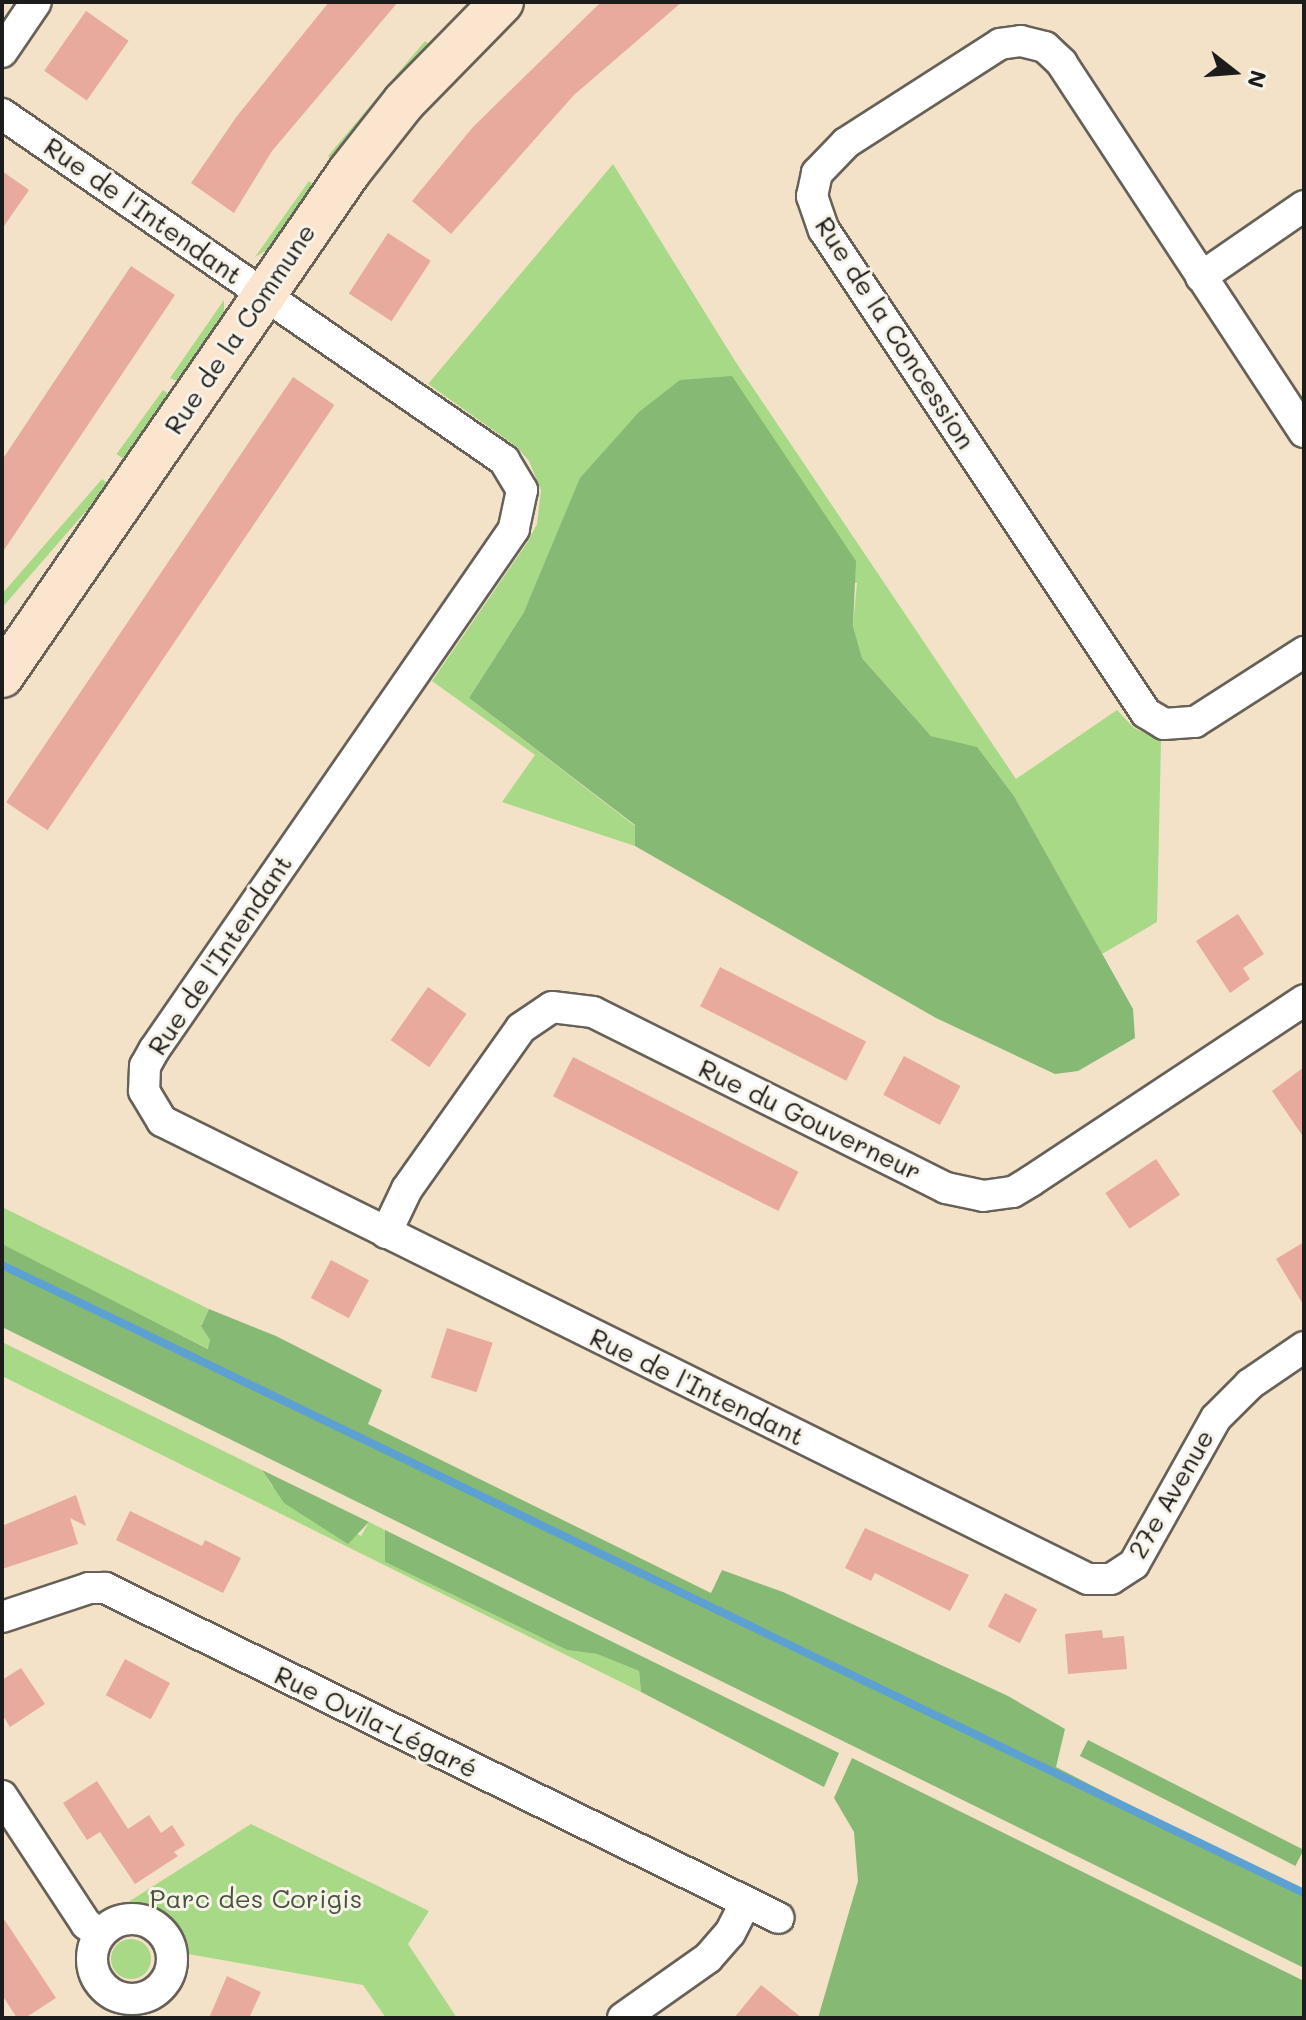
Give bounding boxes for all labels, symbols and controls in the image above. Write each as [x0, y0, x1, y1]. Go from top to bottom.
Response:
north arrow [1194, 32, 1274, 112]
text: N [1241, 67, 1274, 91]
street label: Rue de l'Intendant [38, 131, 248, 291]
street label: Rue de la Concession [808, 211, 982, 455]
street label: Rue de la Commune [158, 218, 322, 440]
street label: Rue de l'Intendant [141, 849, 299, 1061]
street label: Rue du Gouverneur [694, 1053, 926, 1187]
street label: Rue de l'Intendant [585, 1322, 809, 1452]
street label: 27e Avenue [1122, 1424, 1220, 1564]
street label: Rue Ovila-Légaré [269, 1659, 483, 1785]
park label: Parc des Corigis [150, 1883, 362, 1915]

